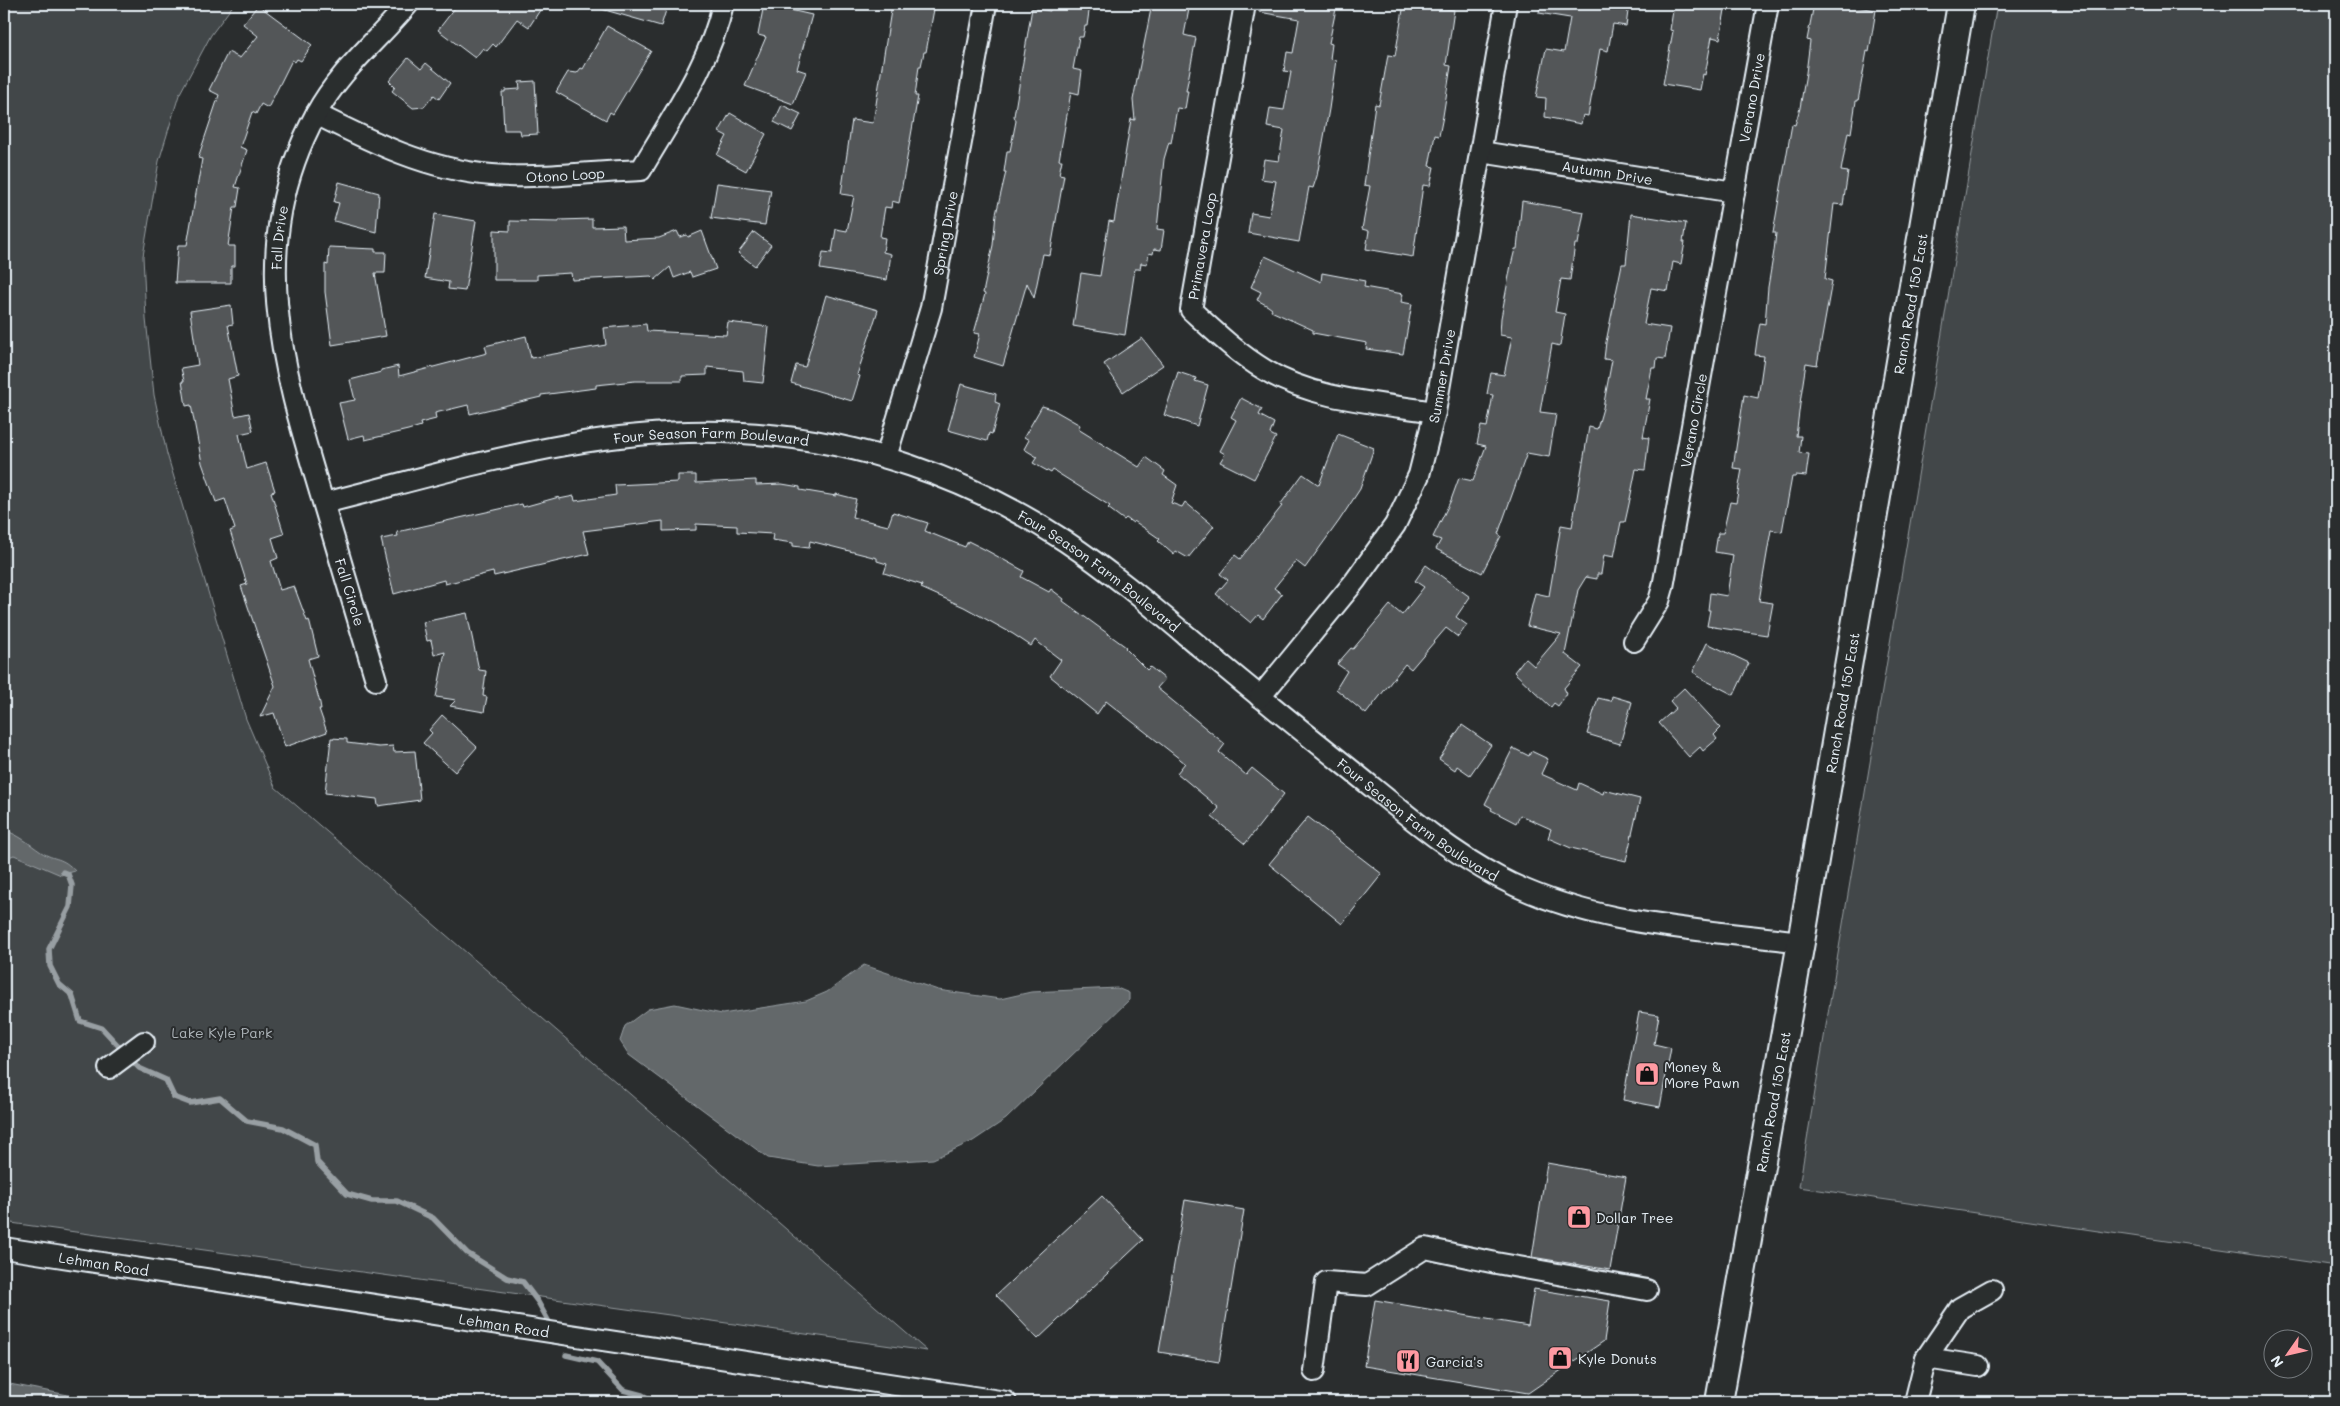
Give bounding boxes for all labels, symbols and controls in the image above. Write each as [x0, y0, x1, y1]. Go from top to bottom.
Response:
street label: Verano Drive [1734, 51, 1769, 144]
street label: Autumn Drive [1561, 155, 1654, 189]
street label: Otono Loop [526, 163, 605, 186]
street label: Spring Drive [928, 189, 962, 277]
street label: Primavera Loop [1183, 191, 1221, 301]
street label: Fall Drive [266, 203, 292, 270]
street label: Ranch Road 150 East [1889, 231, 1931, 375]
street label: Summer Drive [1423, 327, 1459, 425]
street label: Verano Circle [1675, 372, 1711, 469]
street label: Four Season Farm Boulevard [612, 422, 811, 450]
street label: Four Season Farm Boulevard [1015, 505, 1184, 636]
street label: Fall Circle [331, 556, 369, 628]
street label: Ranch Road 150 East [1820, 631, 1863, 775]
street label: Four Season Farm Boulevard [1334, 753, 1502, 885]
park label: Lake Kyle Park [172, 1023, 272, 1042]
street label: Ranch Road 150 East [1751, 1030, 1794, 1174]
place label: Money & More Pawn [1664, 1057, 1740, 1092]
shop icon: Money & More Pawn [1634, 1061, 1660, 1087]
shop icon: Dollar Tree [1566, 1204, 1592, 1230]
place label: Dollar Tree [1596, 1208, 1673, 1227]
street label: Lehman Road [57, 1247, 150, 1280]
street label: Lehman Road [458, 1309, 551, 1341]
north arrow [2262, 1328, 2312, 1378]
shop icon: Kyle Donuts [1547, 1345, 1573, 1371]
restaurant icon: Garcia's [1395, 1348, 1421, 1374]
place label: Kyle Donuts [1578, 1349, 1657, 1368]
place label: Garcia's [1426, 1352, 1483, 1371]
text: N [2266, 1352, 2288, 1371]

